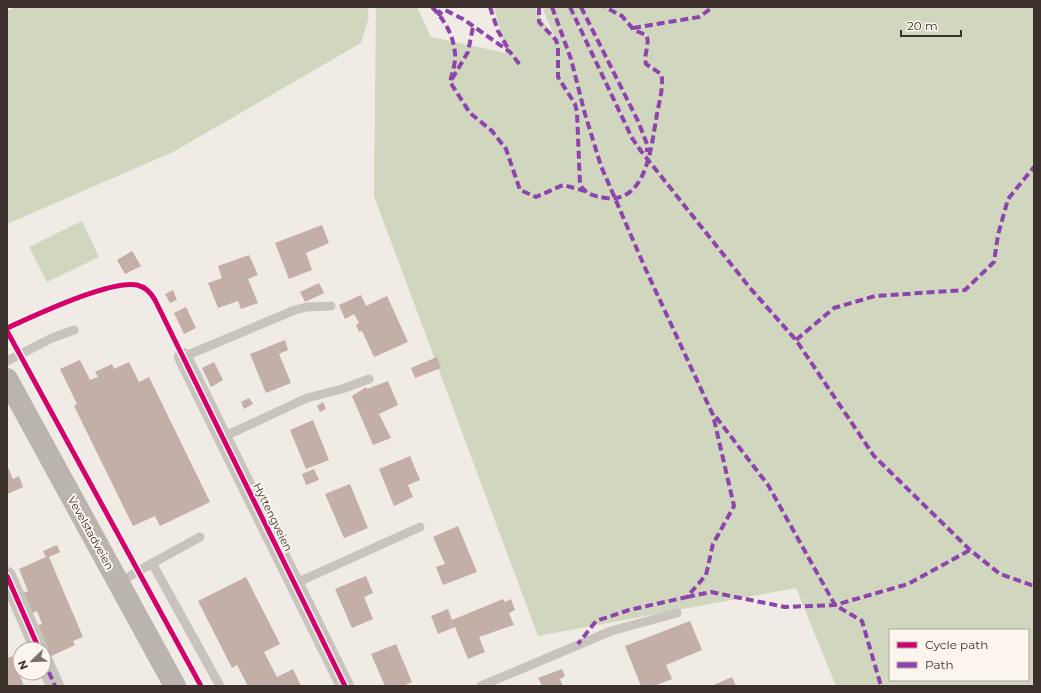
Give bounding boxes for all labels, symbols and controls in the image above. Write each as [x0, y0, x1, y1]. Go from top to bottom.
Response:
scale bar [901, 12, 961, 38]
text: 20 m [907, 18, 938, 33]
street label: Hyttengveien [250, 480, 296, 554]
street label: Vevelstadveien [65, 494, 117, 572]
legend [889, 629, 1029, 681]
text: Cycle path [925, 637, 988, 652]
north arrow [12, 641, 52, 681]
text: Path [925, 657, 954, 672]
text: N [15, 658, 31, 672]

